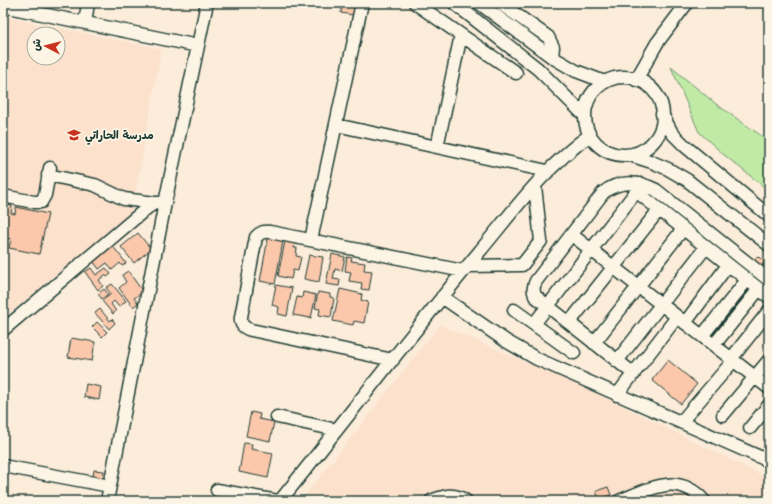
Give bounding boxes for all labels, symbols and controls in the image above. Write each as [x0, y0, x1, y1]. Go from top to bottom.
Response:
north arrow [26, 26, 66, 66]
text: ش [28, 38, 45, 52]
school or university icon: مدرسة الحاراتي [66, 127, 82, 143]
place label: مدرسة الحاراتي [85, 128, 154, 145]

